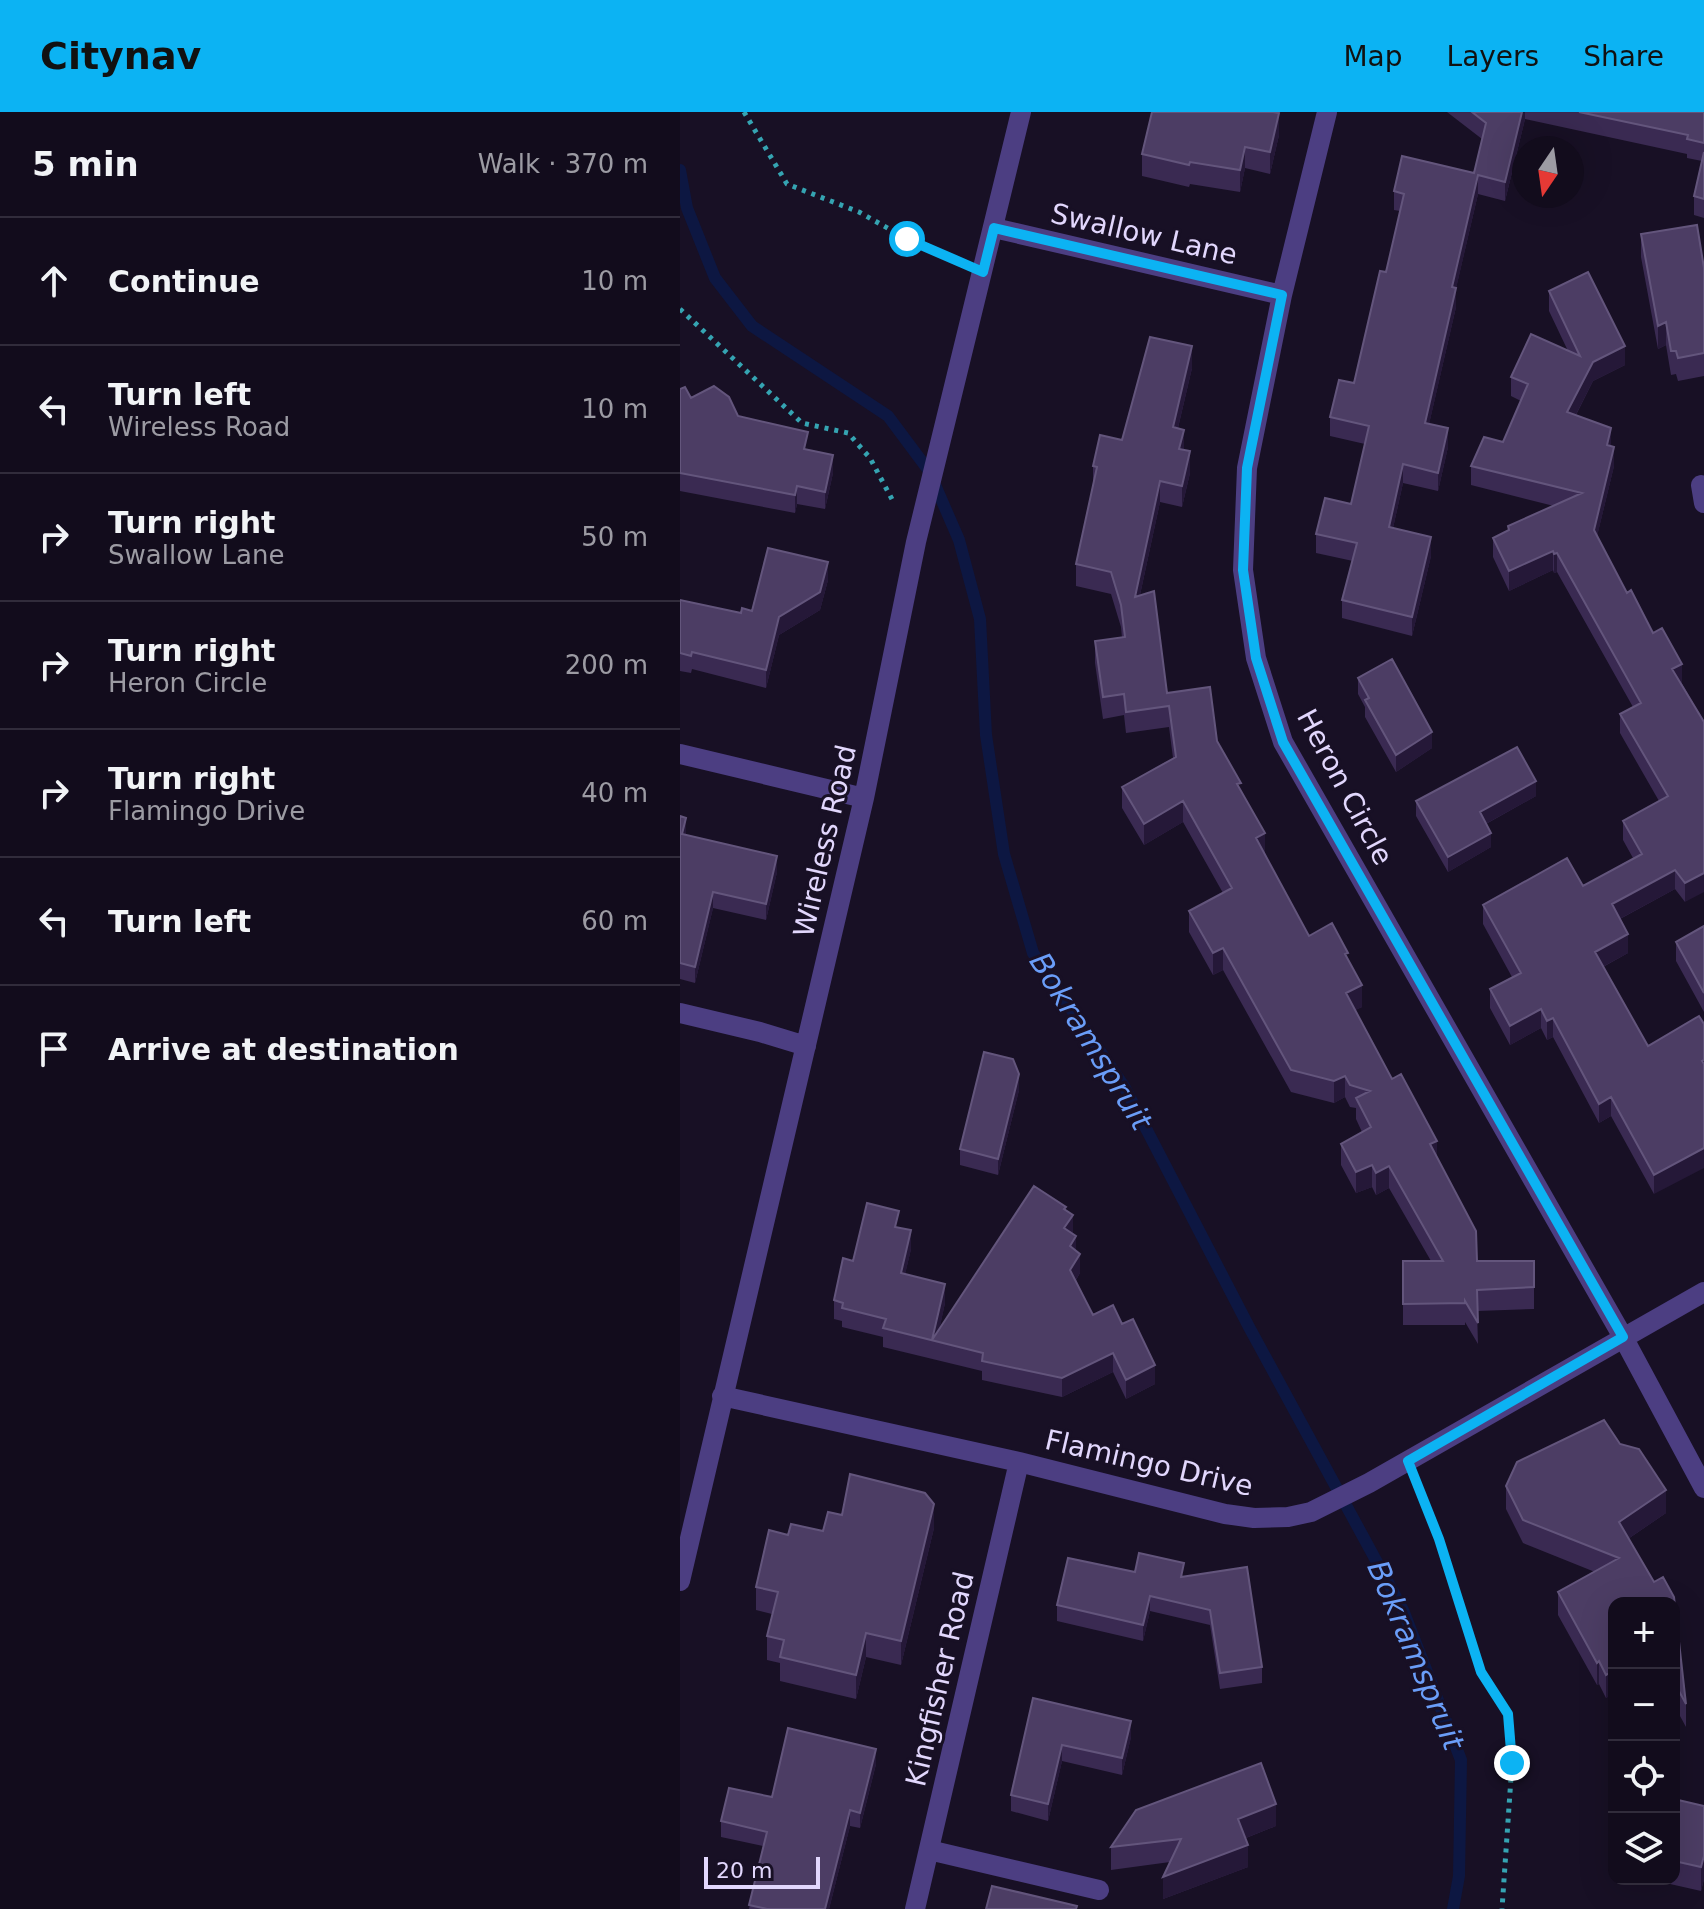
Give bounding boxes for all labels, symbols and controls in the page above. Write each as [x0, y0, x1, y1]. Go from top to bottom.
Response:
text: Citynav [40, 34, 201, 78]
text: Map [1343, 40, 1403, 73]
text: Layers [1447, 40, 1539, 73]
text: Share [1583, 40, 1664, 73]
north arrow [1512, 136, 1584, 208]
text: 5 min [32, 144, 139, 184]
text: Walk · 370 m [478, 149, 648, 179]
street label: Swallow Lane [1048, 197, 1240, 271]
route start [889, 221, 925, 257]
icon: ahead [32, 259, 76, 303]
text: Continue [108, 264, 260, 299]
text: 10 m [581, 266, 648, 296]
text: Turn left [108, 377, 251, 412]
icon: left [32, 387, 76, 431]
text: 10 m [581, 394, 648, 424]
text: Wireless Road [108, 412, 290, 442]
text: Turn right [108, 505, 275, 540]
icon: right [32, 515, 76, 559]
text: 50 m [581, 522, 648, 552]
text: Swallow Lane [108, 540, 284, 570]
text: Turn right [108, 633, 275, 668]
icon: right [32, 643, 76, 687]
text: 200 m [565, 650, 648, 680]
text: Heron Circle [108, 668, 267, 698]
street label: Heron Circle [1290, 703, 1400, 871]
street label: Wireless Road [787, 742, 863, 940]
text: Turn right [108, 761, 275, 796]
icon: right [32, 771, 76, 815]
text: 40 m [581, 778, 648, 808]
text: Flamingo Drive [108, 796, 305, 826]
icon: left [32, 899, 76, 943]
text: Turn left [108, 904, 251, 939]
text: 60 m [581, 906, 648, 936]
water label: Bokramspruit [1023, 946, 1160, 1137]
icon: arrive [32, 1027, 76, 1071]
text: Arrive at destination [108, 1032, 459, 1067]
street label: Flamingo Drive [1042, 1423, 1256, 1503]
water label: Bokramspruit [1360, 1555, 1472, 1756]
street label: Kingfisher Road [899, 1568, 981, 1790]
map controls [1608, 1597, 1680, 1885]
button: + [1608, 1597, 1680, 1669]
button: − [1608, 1669, 1680, 1741]
button: locate [1608, 1741, 1680, 1813]
route end [1494, 1745, 1530, 1781]
button: layers [1608, 1813, 1680, 1885]
scale bar [704, 1853, 820, 1889]
text: 20 m [716, 1858, 772, 1883]

